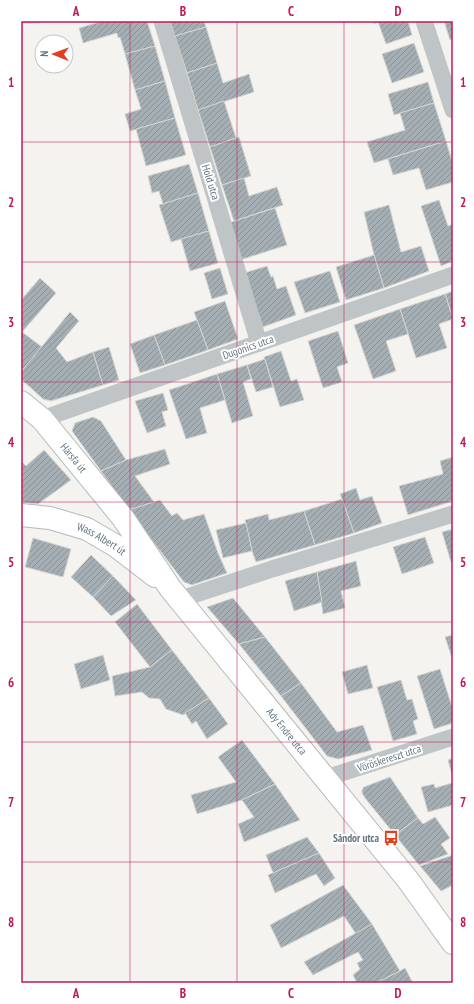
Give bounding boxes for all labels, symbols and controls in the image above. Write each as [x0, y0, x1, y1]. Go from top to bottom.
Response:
text: A [72, 3, 80, 20]
text: B [180, 3, 186, 20]
text: C [288, 3, 294, 20]
text: D [395, 3, 402, 20]
north arrow [34, 34, 74, 74]
text: N [37, 51, 51, 57]
text: 1 [8, 74, 14, 91]
text: 1 [460, 74, 466, 91]
street label: Hold utca [199, 163, 223, 201]
text: 2 [8, 194, 14, 211]
text: 2 [460, 194, 466, 211]
text: 3 [8, 314, 14, 331]
text: 3 [460, 314, 466, 331]
street label: Dugonics utca [221, 332, 275, 362]
text: 4 [8, 434, 15, 451]
text: 4 [460, 434, 467, 451]
street label: Hársfa út [57, 440, 90, 475]
street label: Wass Albert út [75, 519, 129, 558]
text: 5 [8, 554, 14, 571]
text: 5 [460, 554, 466, 571]
text: 6 [8, 674, 14, 691]
text: 6 [460, 674, 466, 691]
street label: Ady Endre utca [263, 705, 310, 758]
street label: Vöröskereszt utca [354, 741, 423, 775]
text: 7 [8, 794, 14, 811]
text: 7 [460, 794, 466, 811]
bus stop icon: Sándor utca [382, 829, 400, 847]
place label: Sándor utca [333, 831, 379, 845]
text: 8 [8, 914, 14, 931]
text: 8 [460, 914, 466, 931]
text: A [72, 985, 80, 1002]
text: B [180, 985, 186, 1002]
text: C [288, 985, 294, 1002]
text: D [395, 985, 402, 1002]

